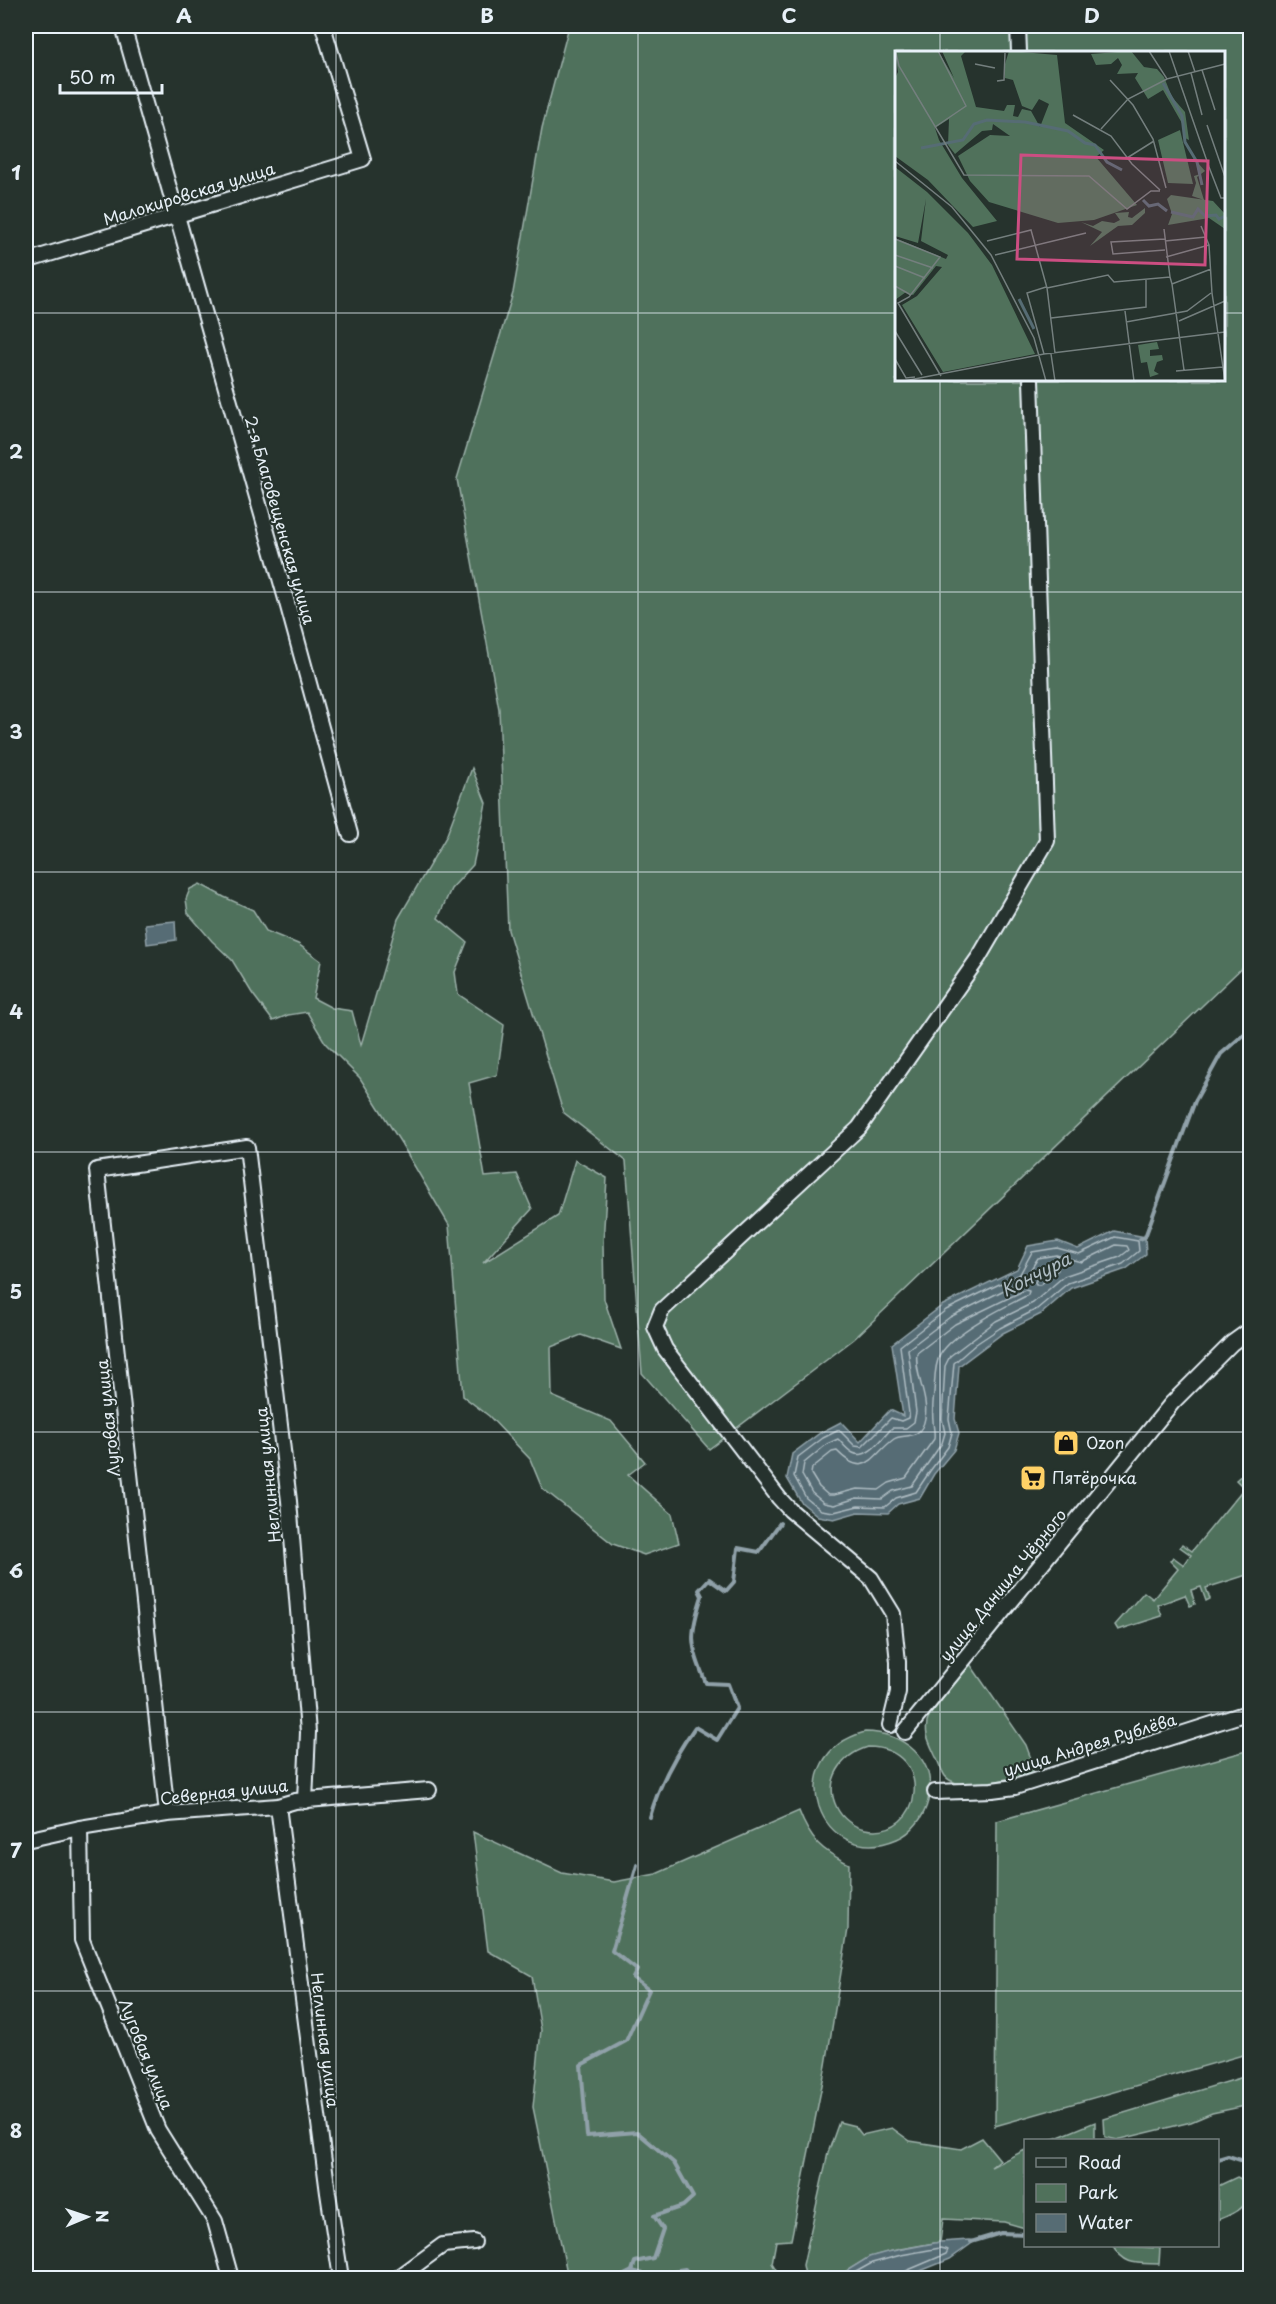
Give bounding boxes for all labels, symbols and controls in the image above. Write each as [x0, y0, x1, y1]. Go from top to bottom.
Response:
text: A [176, 0, 192, 30]
text: B [480, 0, 494, 30]
text: C [781, 0, 797, 30]
text: D [1084, 0, 1100, 30]
inset map [895, 51, 1225, 381]
scale bar [60, 57, 162, 95]
text: 50 m [69, 63, 116, 90]
street label: Малокировская улица [100, 155, 278, 231]
text: 1 [11, 157, 21, 187]
street label: 2-я Благовещенская улица [240, 413, 322, 627]
text: 2 [9, 436, 23, 466]
text: 3 [9, 716, 23, 746]
text: 4 [9, 996, 23, 1026]
water label: Кончура [996, 1244, 1076, 1303]
text: 5 [10, 1276, 22, 1306]
street label: Луговая улица [89, 1358, 125, 1478]
street label: Неглинная улица [248, 1406, 286, 1544]
shop icon: Ozon [1051, 1428, 1081, 1458]
place label: Ozon [1086, 1430, 1124, 1454]
supermarket icon: Пятёрочка [1018, 1463, 1048, 1493]
place label: Пятёрочка [1052, 1465, 1137, 1489]
street label: улица Даниила Чёрного [933, 1503, 1071, 1666]
text: 6 [9, 1555, 23, 1585]
street label: улица Андрея Рублёва [1000, 1706, 1179, 1782]
street label: Северная улица [159, 1772, 289, 1810]
text: 7 [10, 1835, 22, 1865]
street label: Неглинная улица [306, 1971, 346, 2109]
street label: Луговая улица [114, 1995, 180, 2113]
text: 8 [10, 2115, 22, 2145]
legend [1024, 2139, 1219, 2247]
text: Road [1078, 2148, 1122, 2175]
text: Park [1078, 2178, 1118, 2205]
north arrow [57, 2187, 117, 2247]
text: Water [1078, 2208, 1133, 2235]
text: N [91, 2210, 115, 2223]

